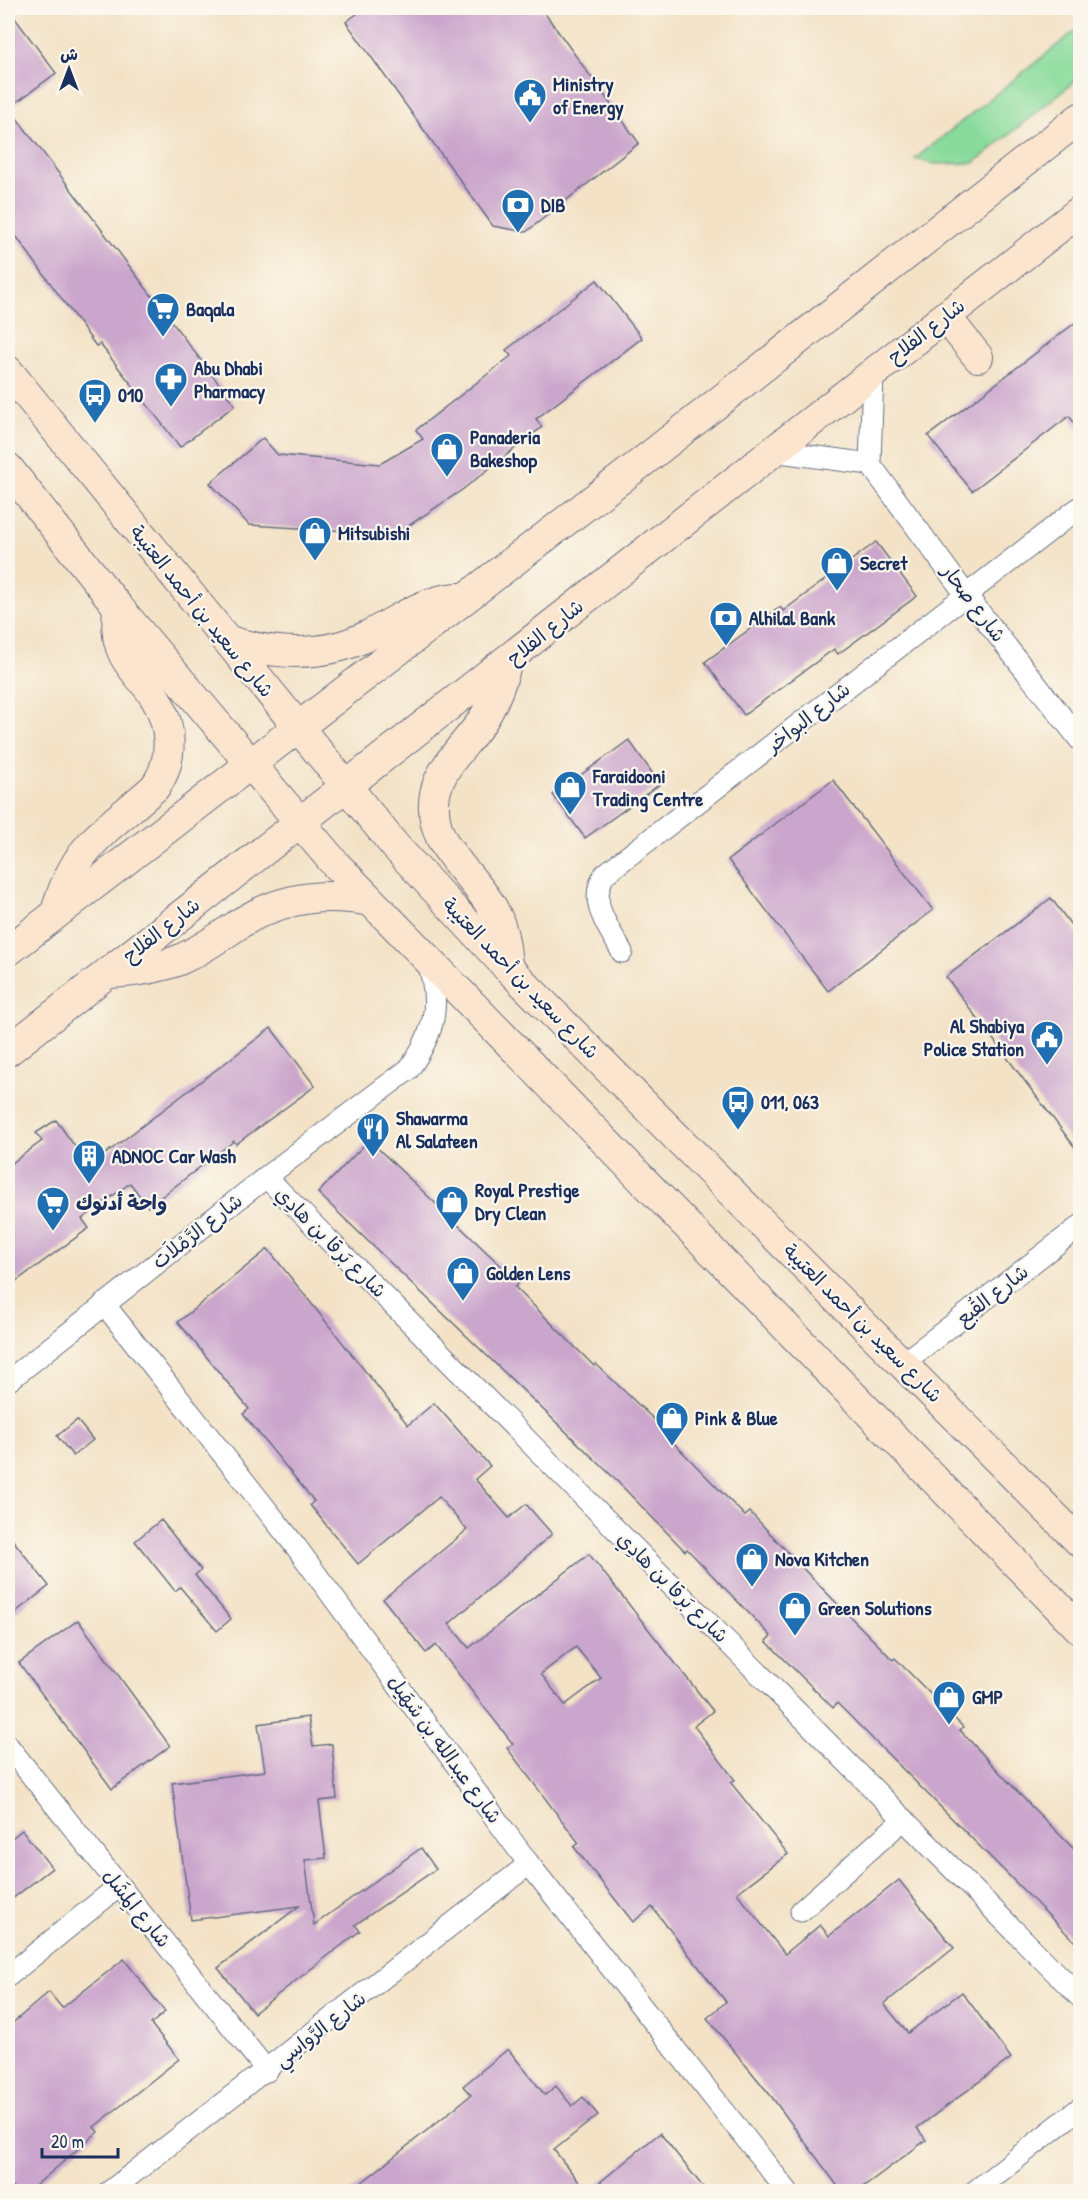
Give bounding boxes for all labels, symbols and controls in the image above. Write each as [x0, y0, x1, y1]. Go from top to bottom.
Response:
north arrow [39, 39, 99, 99]
text: ش [60, 43, 78, 65]
place label: Ministry of Energy [553, 70, 624, 121]
public building icon: Ministry of Energy [512, 77, 548, 124]
bank icon: DIB [500, 187, 536, 234]
place label: DIB [541, 191, 565, 218]
supermarket icon: Baqala [145, 291, 181, 338]
street label: شارع الفلاح [881, 292, 971, 370]
place label: Baqala [186, 295, 234, 323]
place label: Abu Dhabi Pharmacy [194, 354, 266, 405]
pharmacy icon: Abu Dhabi Pharmacy [153, 361, 189, 408]
bus stop icon: 010 [77, 377, 113, 424]
place label: 010 [118, 381, 143, 408]
place label: Panaderia Bakeshop [470, 423, 540, 474]
shop icon: Panaderia Bakeshop [429, 431, 465, 478]
shop icon: Mitsubishi [297, 515, 333, 562]
street label: شارع سعيد بن أحمد العتيبة [124, 519, 280, 703]
place label: Mitsubishi [338, 519, 410, 546]
shop icon: Secret [819, 545, 855, 592]
place label: Secret [860, 549, 909, 576]
street label: شارع صحار [934, 557, 1013, 648]
street label: شارع الفلاح [501, 592, 589, 672]
bank icon: Alhilal Bank [708, 600, 744, 647]
place label: Alhilal Bank [749, 604, 836, 631]
street label: شارع البواخر [758, 675, 856, 760]
place label: Faraidooni Trading Centre [592, 762, 703, 813]
shop icon: Faraidooni Trading Centre [552, 769, 588, 816]
street label: شارع الفلاح [116, 891, 206, 969]
street label: شارع سعيد بن أحمد العتيبة [436, 891, 606, 1065]
place label: Al Shabiya Police Station [924, 1012, 1024, 1062]
public building icon: Al Shabiya Police Station [1029, 1019, 1065, 1066]
bus stop icon: 011, 063 [720, 1084, 756, 1131]
place label: 011, 063 [761, 1088, 819, 1115]
place label: Shawarma Al Salateen [396, 1104, 478, 1154]
restaurant icon: Shawarma Al Salateen [355, 1111, 391, 1158]
building icon: ADNOC Car Wash [71, 1138, 107, 1185]
place label: ADNOC Car Wash [112, 1142, 237, 1169]
place label: Royal Prestige Dry Clean [475, 1176, 580, 1227]
street label: شارع بَرقا بن هادِي [268, 1180, 393, 1305]
shop icon: Royal Prestige Dry Clean [434, 1184, 470, 1231]
supermarket icon: واحة أدنوك [35, 1185, 71, 1232]
street label: شارع الرَّمْلاَت [146, 1187, 248, 1275]
place label: واحة أدنوك [76, 1189, 167, 1216]
street label: شارع سعيد بن أحمد العتيبة [777, 1237, 949, 1409]
shop icon: Golden Lens [445, 1255, 481, 1302]
street label: شارع القُبع [950, 1258, 1035, 1333]
place label: Golden Lens [486, 1259, 571, 1286]
shop icon: Pink & Blue [654, 1400, 690, 1447]
place label: Pink & Blue [695, 1404, 778, 1431]
street label: شارع بَرقا بن هادِي [610, 1525, 735, 1650]
shop icon: Nova Kitchen [734, 1541, 770, 1588]
place label: Nova Kitchen [775, 1545, 869, 1572]
shop icon: Green Solutions [777, 1590, 813, 1637]
place label: Green Solutions [818, 1594, 932, 1621]
street label: شارع عبدالله بن سُهَيل [381, 1669, 509, 1829]
shop icon: GMP [931, 1679, 967, 1726]
place label: GMP [972, 1683, 1003, 1710]
street label: شارع المِشَل [96, 1862, 178, 1954]
street label: شارع الرَّواسِي [268, 1984, 374, 2077]
scale bar [42, 2121, 118, 2159]
text: 20 m [51, 2129, 84, 2154]

